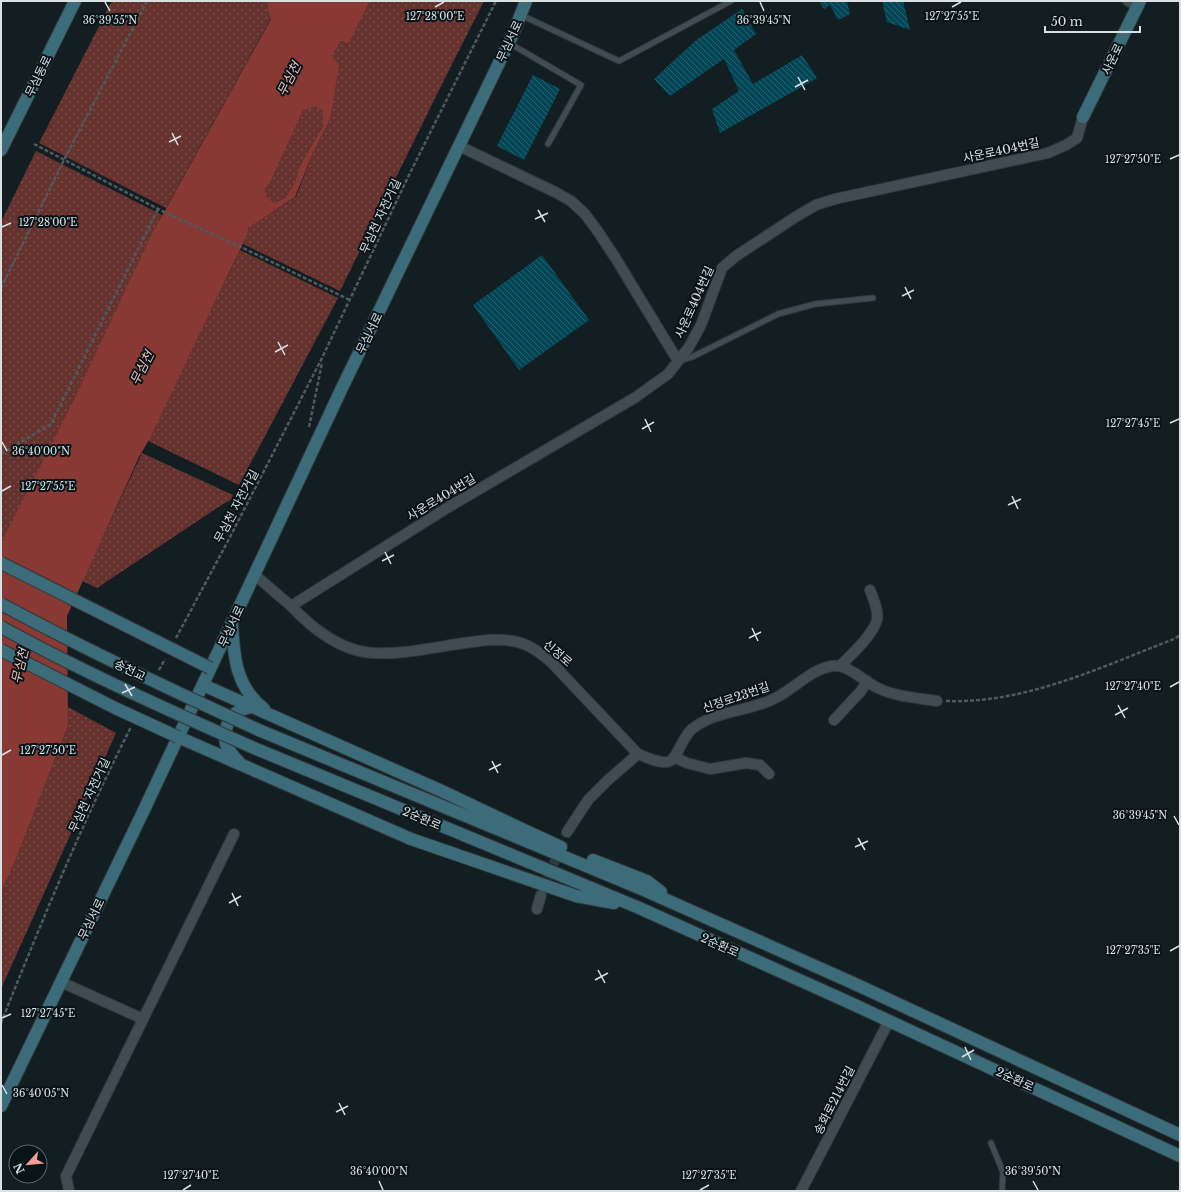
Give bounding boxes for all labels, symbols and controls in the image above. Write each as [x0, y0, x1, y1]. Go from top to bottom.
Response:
scale bar [1045, 8, 1140, 34]
text: 127°28'00"E [406, 10, 464, 23]
text: 127°27'55"E [925, 10, 979, 23]
text: 36°39'55"N [83, 14, 137, 27]
text: 36°39'45"N [737, 14, 791, 27]
text: 50 m [1051, 14, 1083, 29]
street label: 무심서로 [493, 18, 525, 64]
street label: 사운로 [1098, 41, 1126, 77]
street label: 무심동로 [22, 53, 54, 99]
water label: 무심천 [273, 58, 305, 99]
street label: 사운로404번길 [961, 135, 1041, 165]
text: 127°27'50"E [1105, 153, 1161, 166]
street label: 무심천 자전거길 [356, 176, 404, 256]
text: 127°28'00"E [19, 216, 77, 229]
street label: 사운로404번길 [671, 263, 717, 341]
street label: 무심서로 [353, 310, 385, 356]
water label: 무심천 [126, 347, 158, 388]
text: 127°27'45"E [1106, 417, 1160, 430]
text: 36°40'00"N [12, 445, 70, 458]
street label: 무심천 자전거길 [210, 467, 262, 545]
street label: 사운로404번길 [404, 471, 478, 523]
text: 127°27'55"E [21, 480, 75, 493]
street label: 무심서로 [215, 603, 247, 649]
street label: 신정로 [541, 636, 575, 670]
water label: 무심천 [8, 646, 33, 685]
street label: 송천교 [112, 656, 148, 684]
street label: 신정로23번길 [700, 679, 772, 715]
text: 127°27'40"E [1105, 680, 1161, 693]
text: 127°27'50"E [20, 744, 76, 757]
street label: 무심천 자전거길 [65, 755, 113, 835]
street label: 2순환로 [400, 803, 444, 833]
text: 36°39'45"N [1113, 809, 1167, 822]
street label: 무심서로 [75, 896, 107, 942]
street label: 2순환로 [698, 930, 742, 960]
text: 127°27'35"E [1105, 944, 1161, 957]
text: 127°27'45"E [21, 1007, 75, 1020]
street label: 송화로214번길 [810, 1063, 858, 1137]
street label: 2순환로 [993, 1064, 1037, 1094]
text: 36°40'05"N [13, 1087, 69, 1100]
north arrow [8, 1144, 48, 1184]
text: N [10, 1160, 28, 1176]
text: 36°40'00"N [350, 1165, 408, 1178]
text: 36°39'50"N [1005, 1165, 1061, 1178]
text: 127°27'40"E [163, 1169, 219, 1182]
text: 127°27'35"E [681, 1169, 737, 1182]

